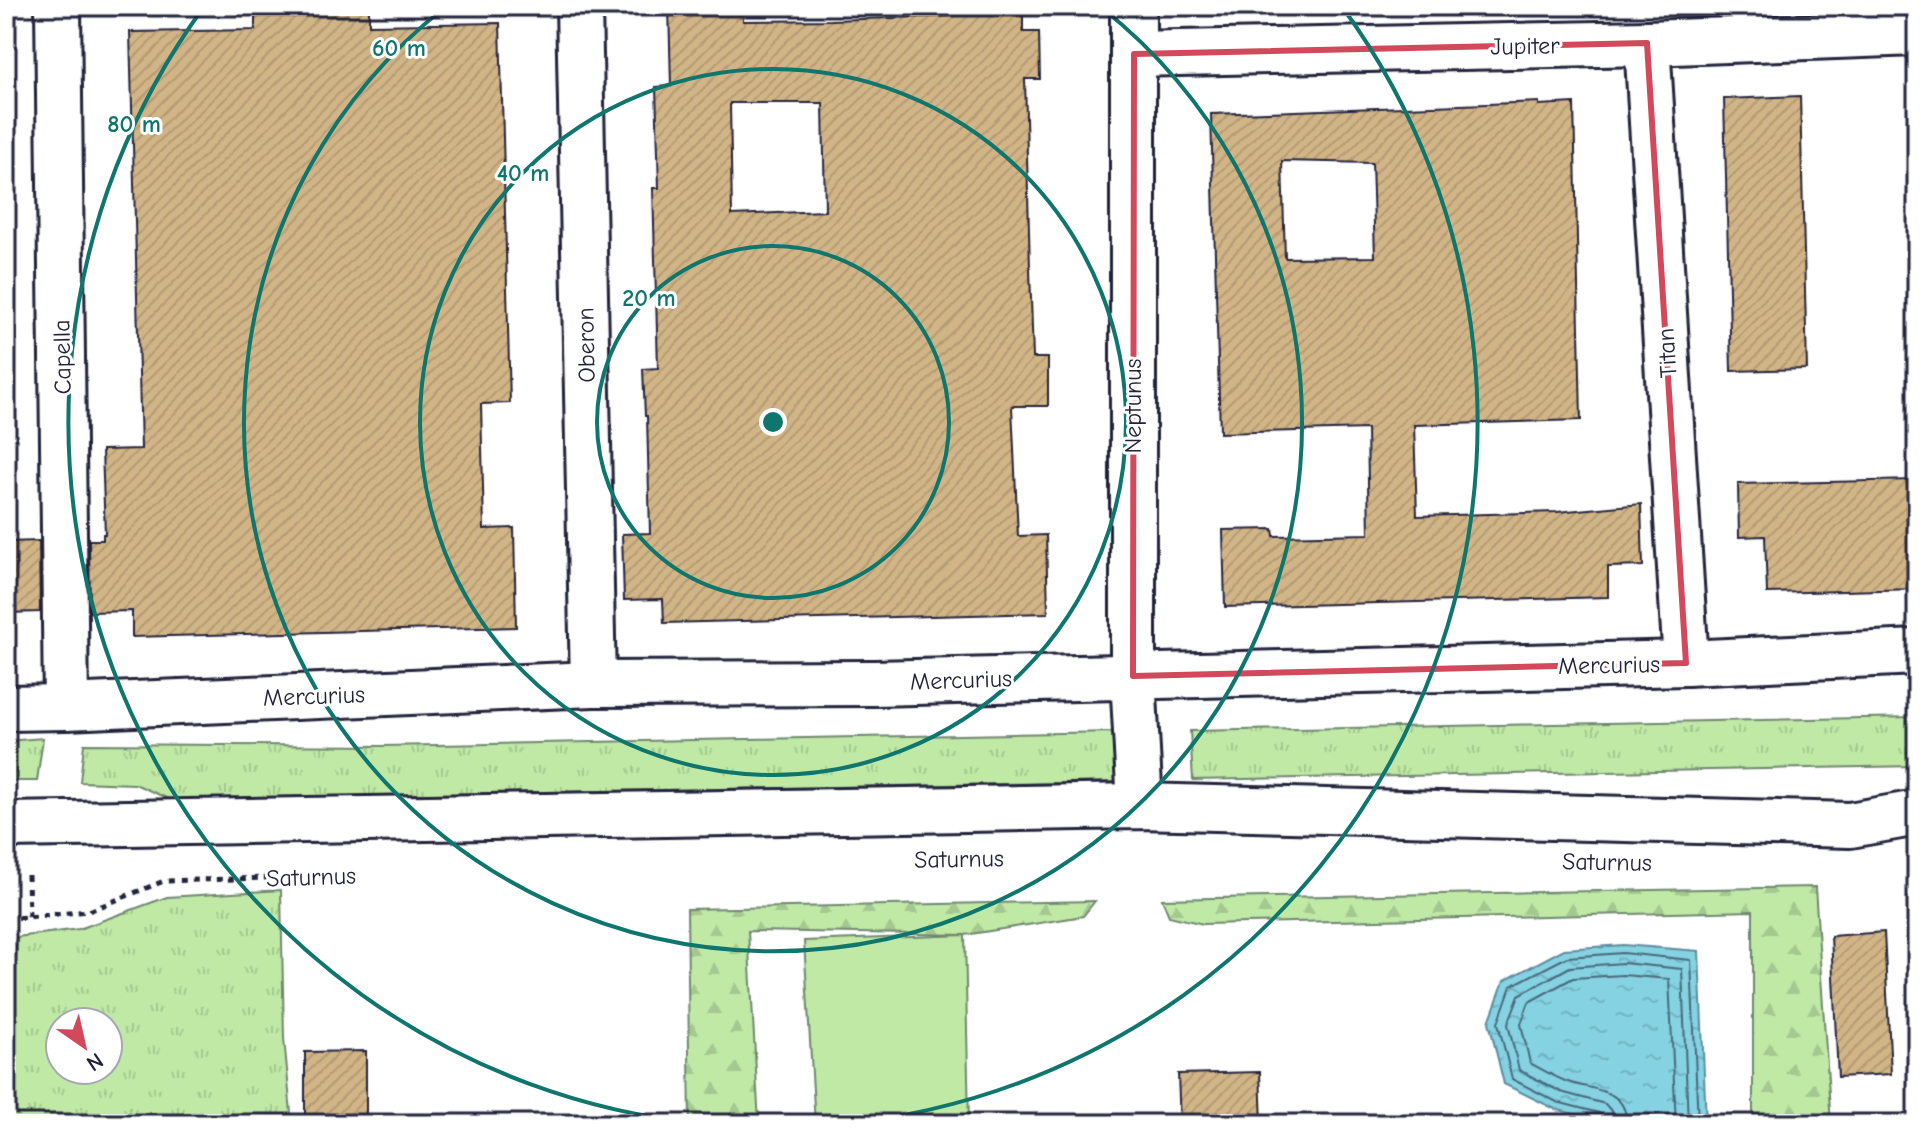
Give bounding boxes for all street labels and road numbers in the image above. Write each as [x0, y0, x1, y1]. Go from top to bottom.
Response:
street label: Jupiter [1490, 31, 1560, 61]
street label: Oberon [571, 307, 601, 383]
street label: Capella [47, 319, 77, 395]
street label: Titan [1651, 327, 1683, 379]
street label: Neptunus [1119, 358, 1147, 454]
street label: Mercurius [1558, 650, 1660, 680]
street label: Mercurius [910, 664, 1012, 696]
street label: Mercurius [263, 680, 365, 712]
street label: Saturnus [914, 844, 1004, 874]
street label: Saturnus [1562, 847, 1652, 877]
street label: Saturnus [266, 861, 356, 893]

